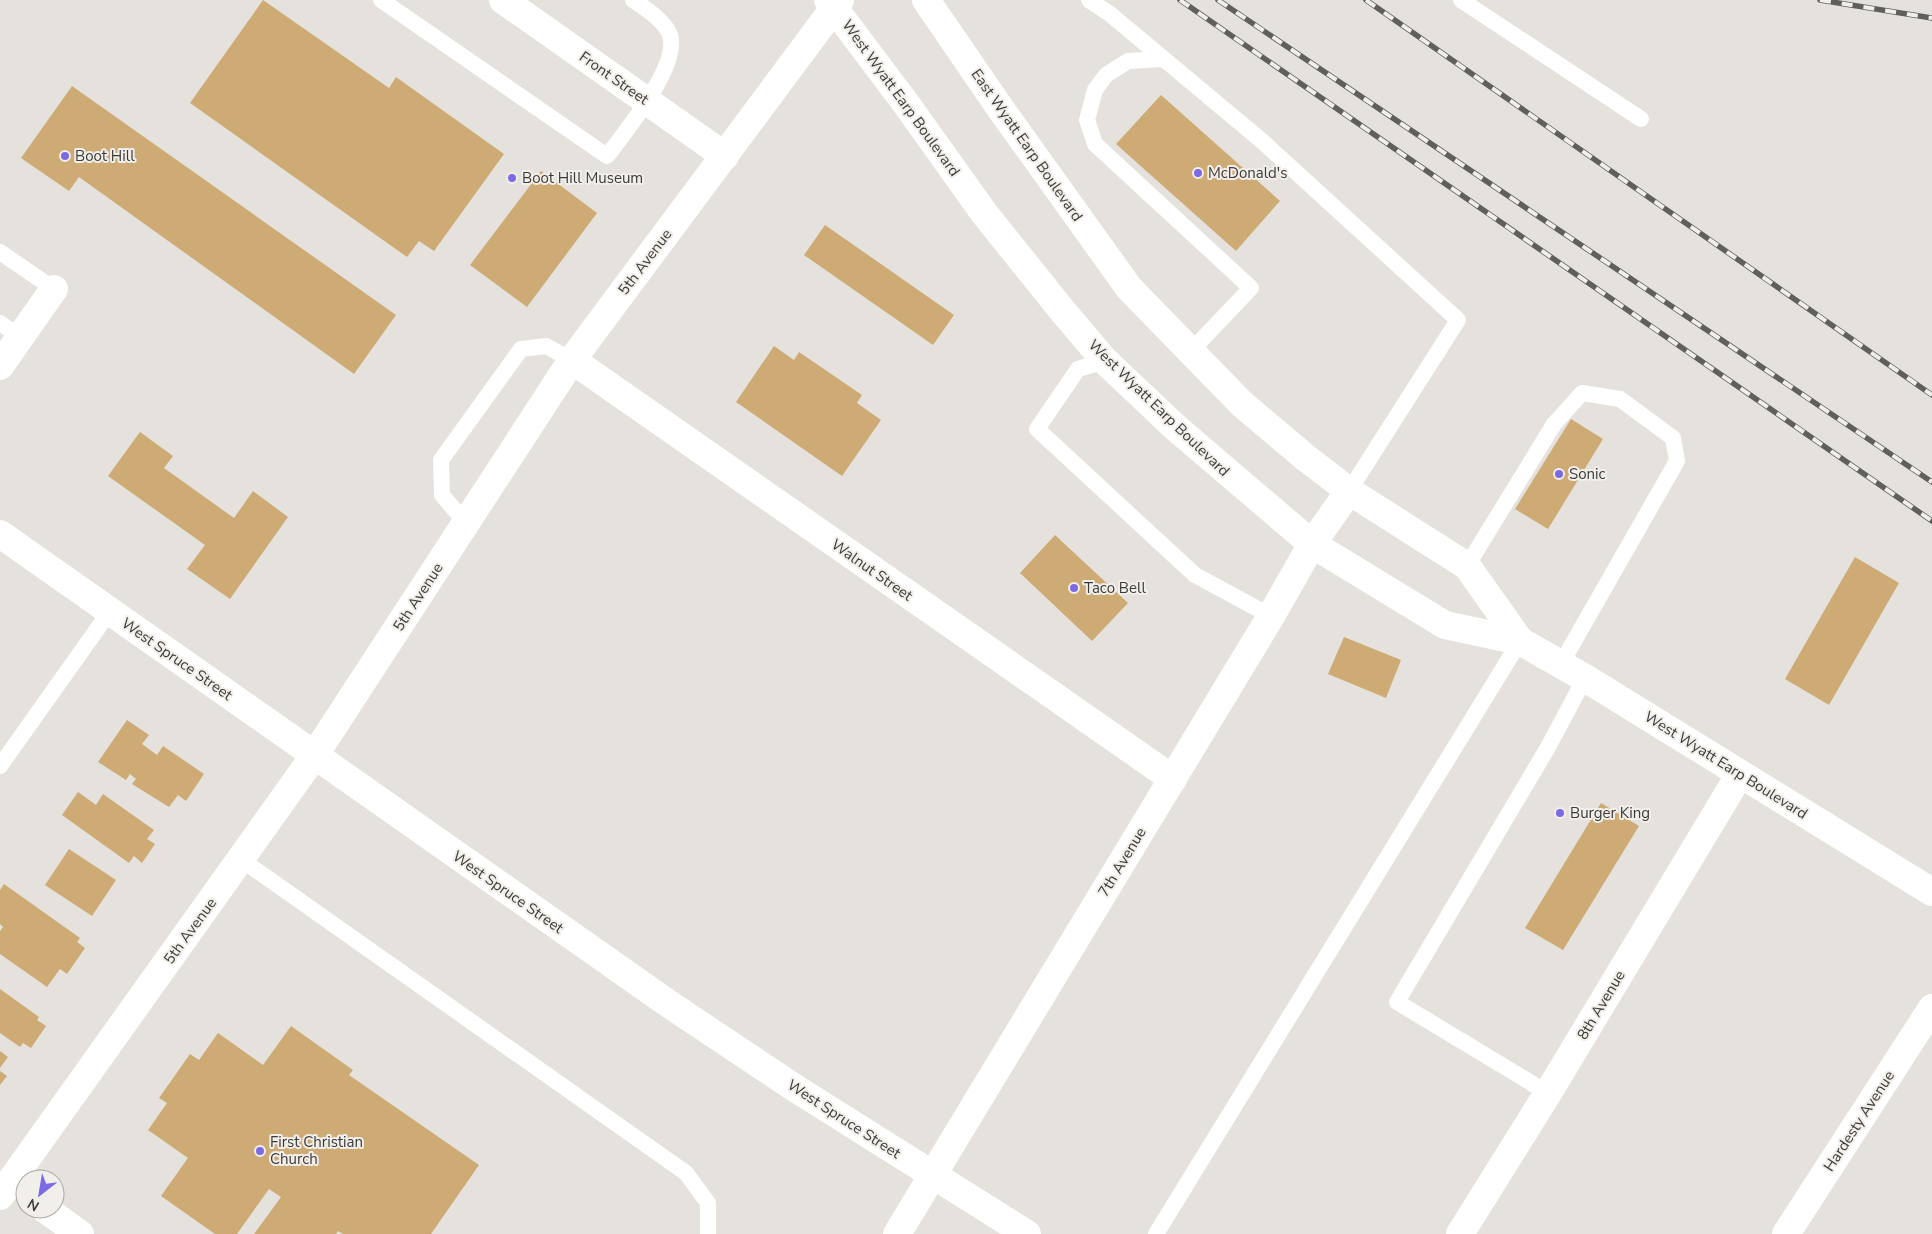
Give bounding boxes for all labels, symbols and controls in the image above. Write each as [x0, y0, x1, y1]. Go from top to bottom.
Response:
street label: West Wyatt Earp Boulevard [837, 16, 965, 180]
street label: Front Street [575, 47, 653, 110]
street label: East Wyatt Earp Boulevard [967, 65, 1087, 225]
place label: Boot Hill [75, 146, 135, 166]
marker: Boot Hill [59, 150, 71, 162]
place label: McDonald's [1208, 163, 1287, 183]
marker: McDonald's [1192, 167, 1204, 179]
place label: Boot Hill Museum [522, 168, 643, 188]
marker: Boot Hill Museum [506, 172, 518, 184]
street label: 5th Avenue [614, 225, 676, 299]
street label: West Wyatt Earp Boulevard [1084, 335, 1234, 481]
place label: Sonic [1569, 464, 1606, 484]
marker: Sonic [1553, 468, 1565, 480]
street label: Walnut Street [827, 535, 917, 606]
street label: 5th Avenue [388, 559, 448, 635]
place label: Taco Bell [1084, 578, 1146, 598]
marker: Taco Bell [1068, 582, 1080, 594]
street label: West Spruce Street [118, 613, 237, 705]
street label: West Wyatt Earp Boulevard [1641, 706, 1811, 824]
place label: Burger King [1570, 803, 1650, 823]
marker: Burger King [1554, 807, 1566, 819]
street label: 7th Avenue [1093, 824, 1151, 900]
street label: West Spruce Street [449, 846, 568, 938]
street label: 5th Avenue [159, 894, 221, 968]
street label: 8th Avenue [1572, 967, 1630, 1043]
street label: Hardesty Avenue [1819, 1067, 1899, 1175]
street label: West Spruce Street [784, 1075, 905, 1164]
place label: First Christian Church [270, 1132, 363, 1169]
marker: First Christian Church [254, 1145, 266, 1157]
north arrow [15, 1169, 65, 1219]
text: N [24, 1194, 43, 1216]

